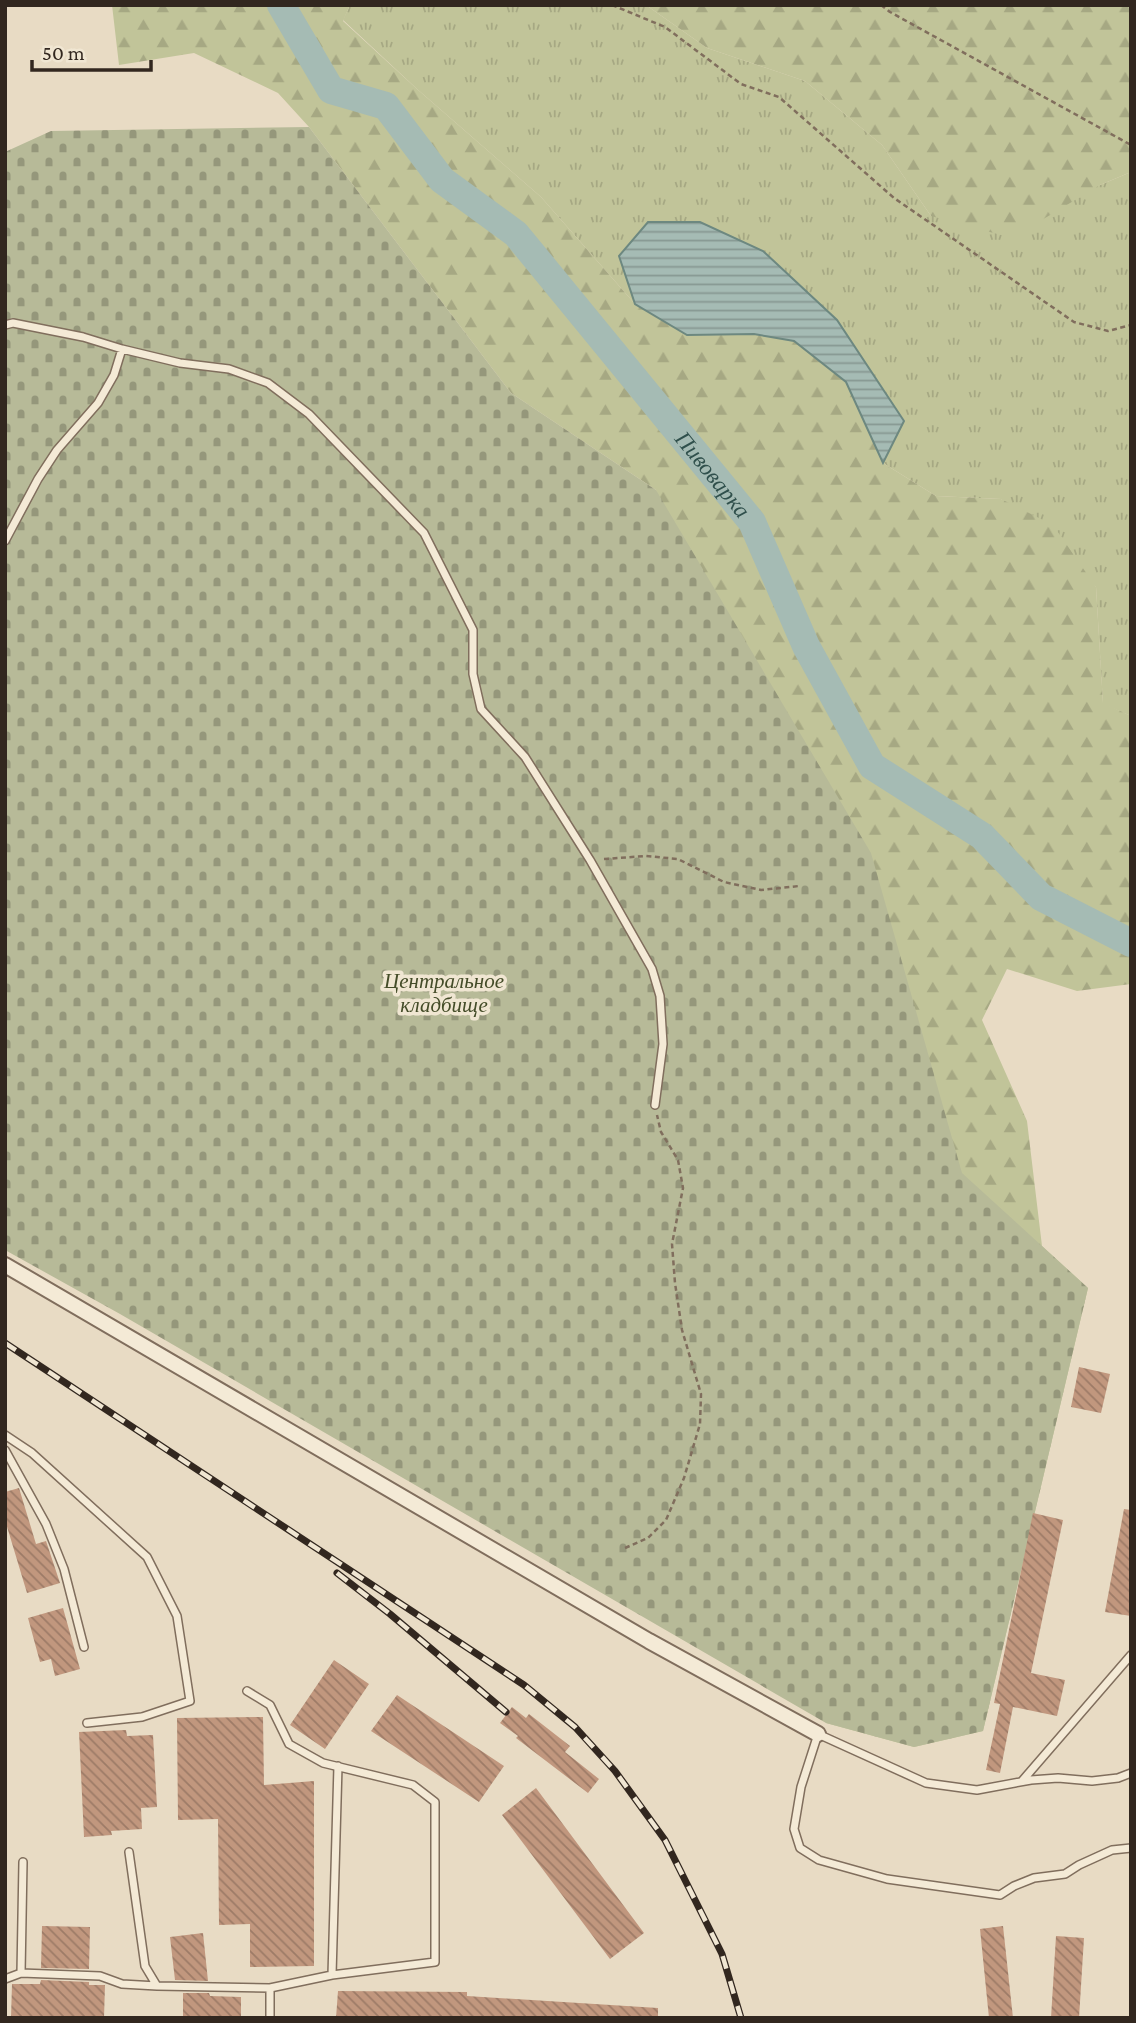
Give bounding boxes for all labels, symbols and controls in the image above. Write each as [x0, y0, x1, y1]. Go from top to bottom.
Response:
scale bar [32, 28, 150, 72]
text: 50 m [42, 41, 85, 65]
water label: Пивоварка [669, 425, 756, 523]
park label: Центральное кладбище [383, 969, 504, 1017]

